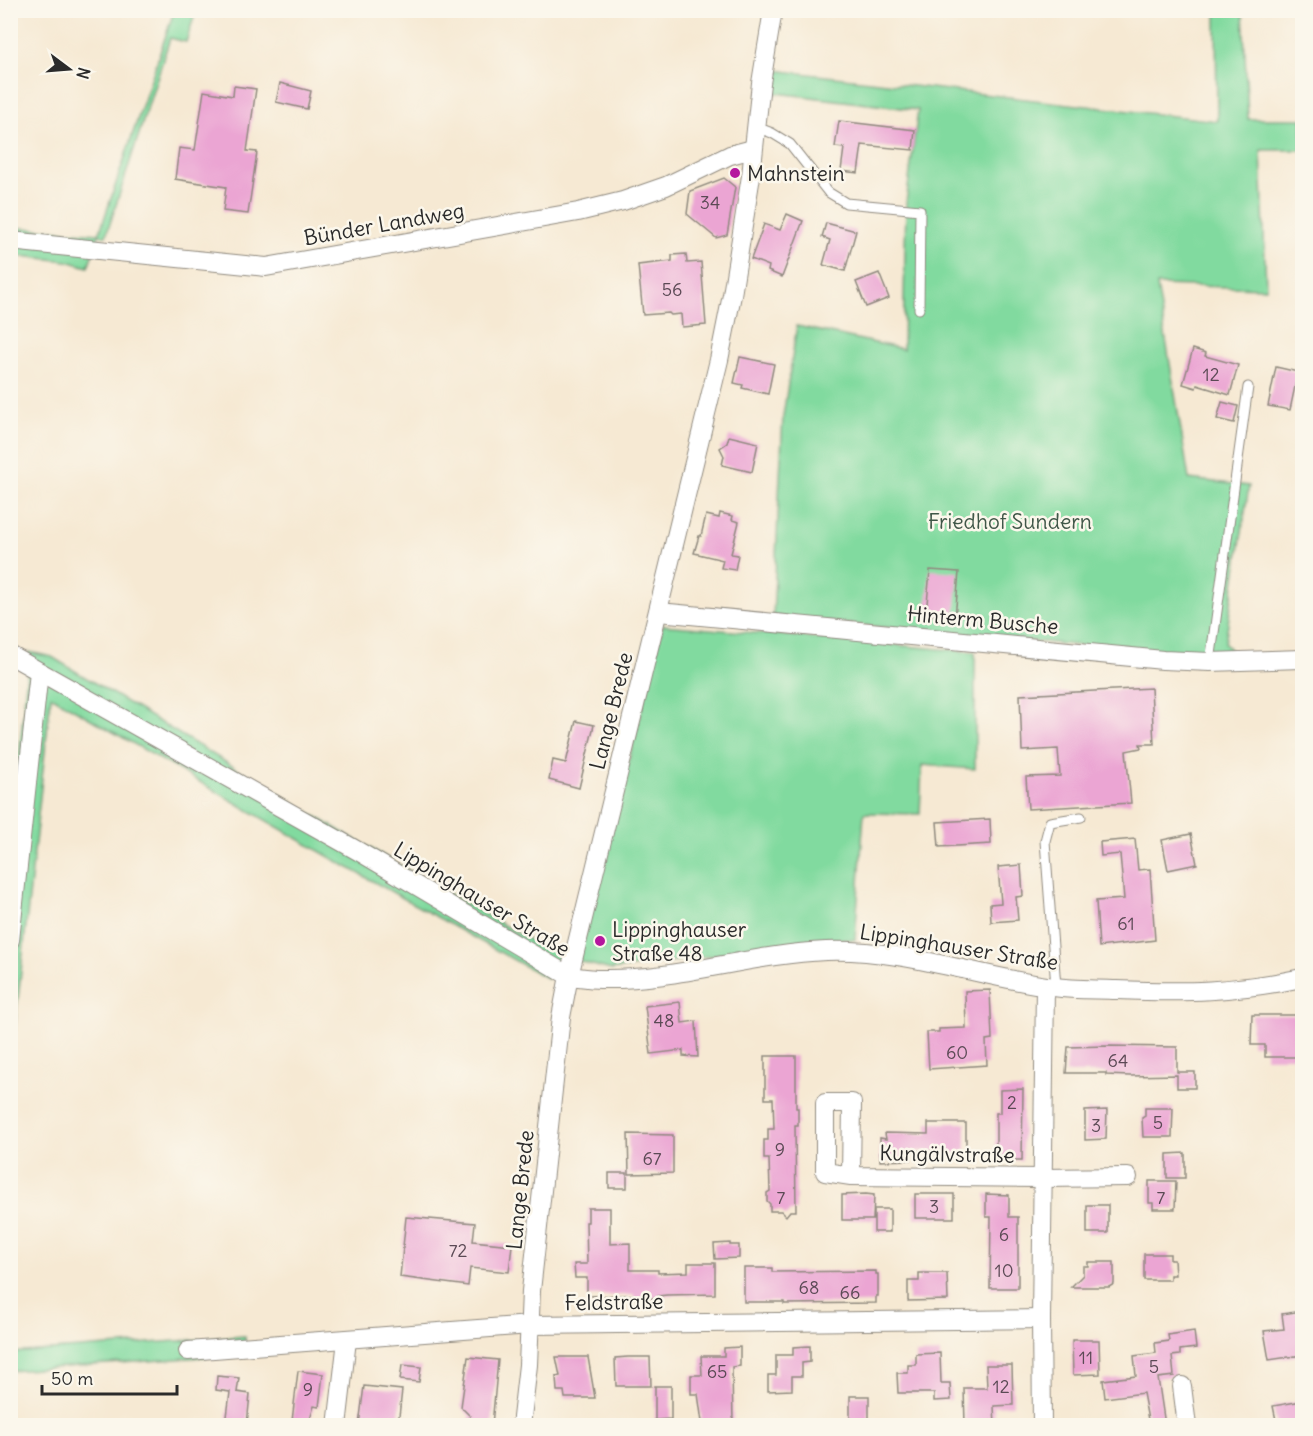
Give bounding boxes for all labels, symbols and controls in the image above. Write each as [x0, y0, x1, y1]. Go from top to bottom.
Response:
north arrow [39, 39, 99, 99]
text: N [72, 65, 95, 81]
place label: Mahnstein [747, 160, 845, 187]
marker: Mahnstein [728, 166, 742, 180]
house number: 34 [700, 191, 720, 214]
street label: Bünder Landweg [302, 197, 466, 251]
house number: 56 [662, 278, 682, 301]
house number: 12 [1202, 363, 1220, 386]
park label: Friedhof Sundern [928, 508, 1092, 535]
street label: Hinterm Busche [906, 600, 1060, 640]
street label: Lange Brede [583, 649, 639, 773]
street label: Lippinghauser Straße [389, 836, 575, 962]
house number: 61 [1117, 912, 1135, 935]
place label: Lippinghauser Straße 48 [612, 916, 747, 967]
street label: Lippinghauser Straße [858, 918, 1060, 976]
marker: Lippinghauser Straße 48 [593, 934, 607, 948]
house number: 48 [654, 1009, 674, 1032]
house number: 60 [946, 1041, 968, 1064]
house number: 64 [1108, 1049, 1128, 1072]
house number: 2 [1007, 1091, 1017, 1114]
house number: 5 [1153, 1111, 1163, 1134]
house number: 3 [1091, 1114, 1101, 1137]
street label: Lange Brede [500, 1129, 540, 1251]
house number: 9 [775, 1138, 785, 1161]
street label: Kungälvstraße [879, 1139, 1015, 1169]
house number: 67 [642, 1147, 662, 1170]
house number: 7 [777, 1186, 786, 1209]
house number: 7 [1157, 1186, 1166, 1209]
house number: 3 [929, 1195, 939, 1218]
house number: 6 [999, 1223, 1009, 1246]
house number: 72 [449, 1239, 467, 1262]
house number: 10 [995, 1259, 1014, 1282]
house number: 68 [799, 1276, 819, 1299]
house number: 66 [840, 1281, 860, 1304]
street label: Feldstraße [564, 1288, 664, 1316]
house number: 11 [1079, 1346, 1093, 1369]
house number: 5 [1149, 1355, 1159, 1378]
scale bar [42, 1358, 177, 1396]
house number: 65 [707, 1360, 727, 1383]
text: 50 m [51, 1367, 93, 1390]
house number: 12 [992, 1375, 1010, 1398]
house number: 9 [303, 1378, 313, 1401]

